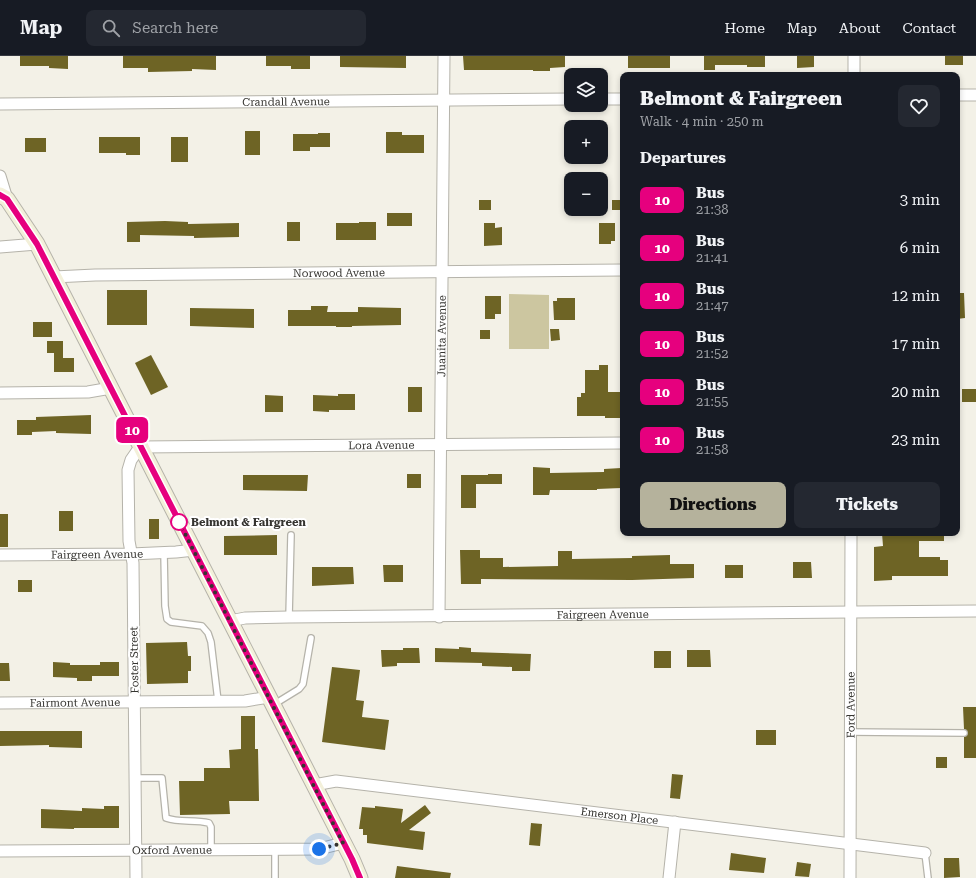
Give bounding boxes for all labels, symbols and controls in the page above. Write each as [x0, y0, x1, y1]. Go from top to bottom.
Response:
search box [86, 10, 366, 46]
text: Map [20, 16, 62, 39]
icon: search [100, 17, 122, 39]
text: Search here [132, 19, 218, 37]
text: Home [724, 20, 765, 36]
text: Map [787, 20, 817, 36]
text: About [839, 20, 881, 36]
text: Contact [903, 20, 956, 36]
map controls [564, 68, 608, 216]
button: layers [564, 68, 608, 112]
button: heart [898, 85, 940, 127]
text: Belmont & Fairgreen [640, 87, 842, 110]
street label: Crandall Avenue [242, 95, 330, 109]
text: Walk · 4 min · 250 m [640, 114, 764, 129]
button: + [564, 120, 608, 164]
text: Departures [640, 149, 726, 167]
button: − [564, 172, 608, 216]
text: Bus [696, 184, 724, 202]
text: 3 min [900, 191, 940, 209]
text: 10 [654, 192, 670, 208]
text: 21:38 [696, 202, 728, 217]
text: Bus [696, 232, 724, 250]
text: 6 min [900, 239, 940, 257]
text: 10 [654, 240, 670, 256]
text: 21:41 [696, 250, 728, 265]
street label: Norwood Avenue [293, 266, 385, 280]
text: Bus [696, 280, 724, 298]
text: 12 min [891, 287, 940, 305]
text: 10 [654, 288, 670, 304]
street label: Juanita Avenue [435, 295, 449, 377]
text: 21:47 [696, 298, 728, 313]
text: Bus [696, 328, 724, 346]
text: 17 min [891, 335, 940, 353]
text: 10 [654, 336, 670, 352]
text: 21:52 [696, 346, 728, 361]
text: Bus [696, 376, 724, 394]
text: 20 min [891, 383, 940, 401]
text: 10 [654, 384, 670, 400]
text: 21:55 [696, 394, 728, 409]
line badge: 10 [114, 417, 150, 443]
text: 10 [124, 422, 140, 438]
text: Bus [696, 424, 724, 442]
text: 23 min [891, 431, 940, 449]
text: 10 [654, 432, 670, 448]
street label: Lora Avenue [348, 439, 415, 452]
text: 21:58 [696, 442, 728, 457]
button: Directions [640, 482, 786, 528]
button: Tickets [794, 482, 940, 528]
marker: Belmont & Fairgreen [170, 513, 188, 531]
place label: Belmont & Fairgreen [191, 516, 306, 529]
street label: Fairgreen Avenue [51, 547, 143, 562]
street label: Fairgreen Avenue [557, 608, 649, 622]
street label: Foster Street [127, 626, 142, 694]
street label: Ford Avenue [844, 672, 858, 738]
street label: Fairmont Avenue [30, 696, 120, 710]
street label: Emerson Place [580, 805, 659, 827]
your location [309, 839, 329, 859]
street label: Oxford Avenue [132, 844, 212, 857]

